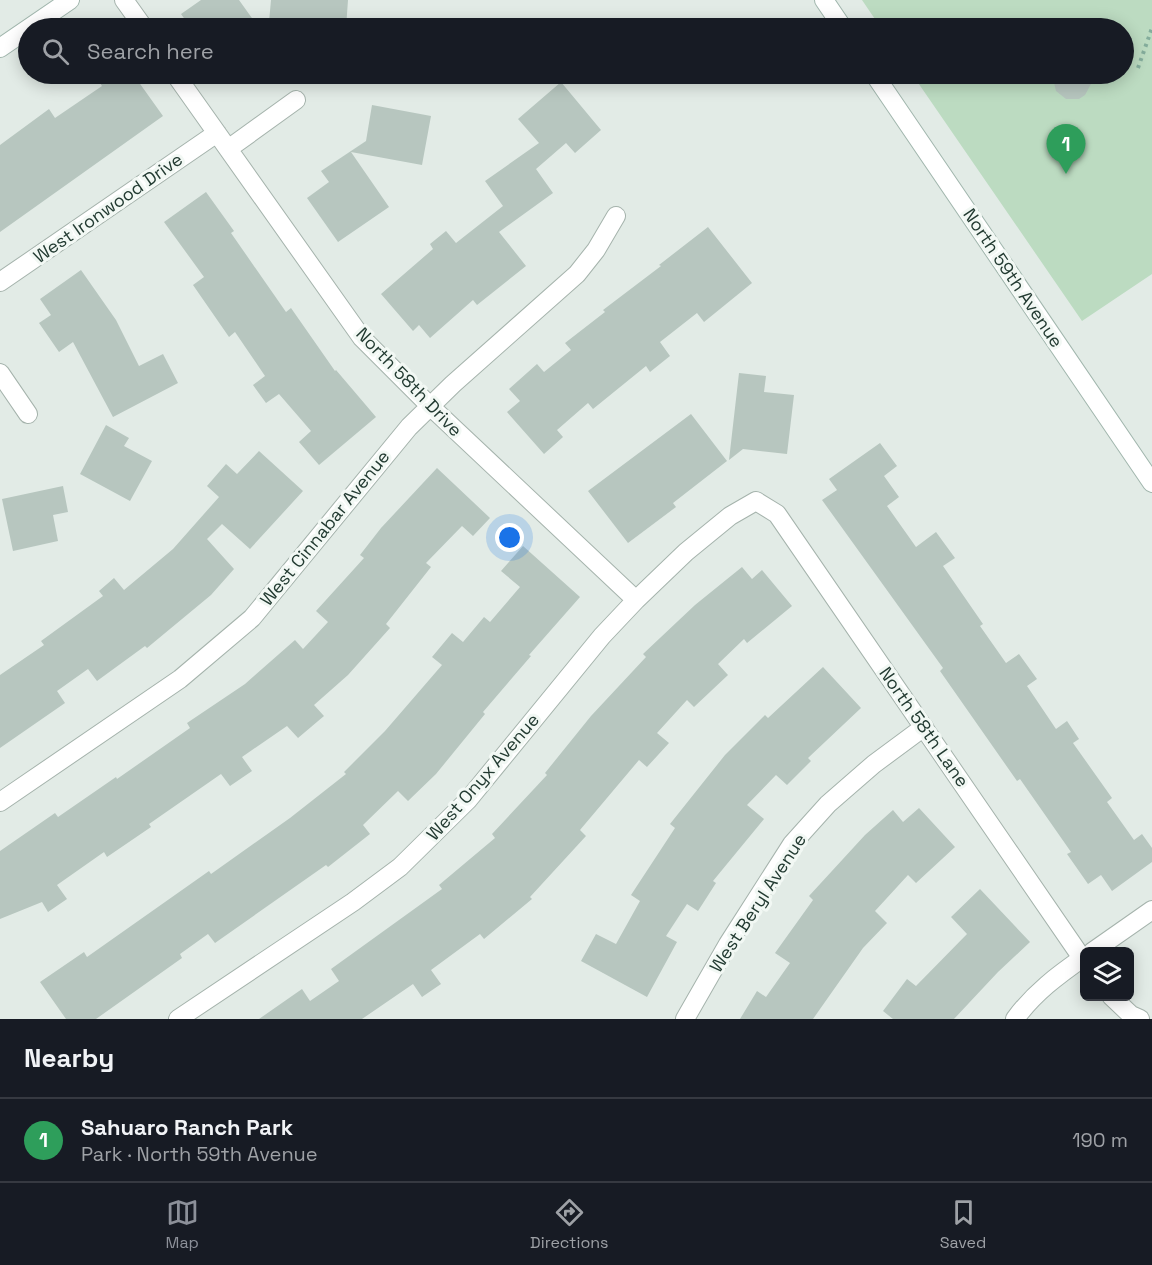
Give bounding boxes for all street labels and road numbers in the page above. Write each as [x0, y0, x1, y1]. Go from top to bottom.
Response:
street label: West Ironwood Drive [29, 147, 187, 268]
street label: North 59th Avenue [958, 204, 1068, 352]
street label: North 58th Drive [351, 322, 467, 441]
street label: West Cinnabar Avenue [255, 445, 394, 610]
street label: North 58th Lane [874, 662, 974, 791]
street label: West Onyx Avenue [421, 708, 544, 845]
street label: West Beryl Avenue [704, 829, 811, 977]

